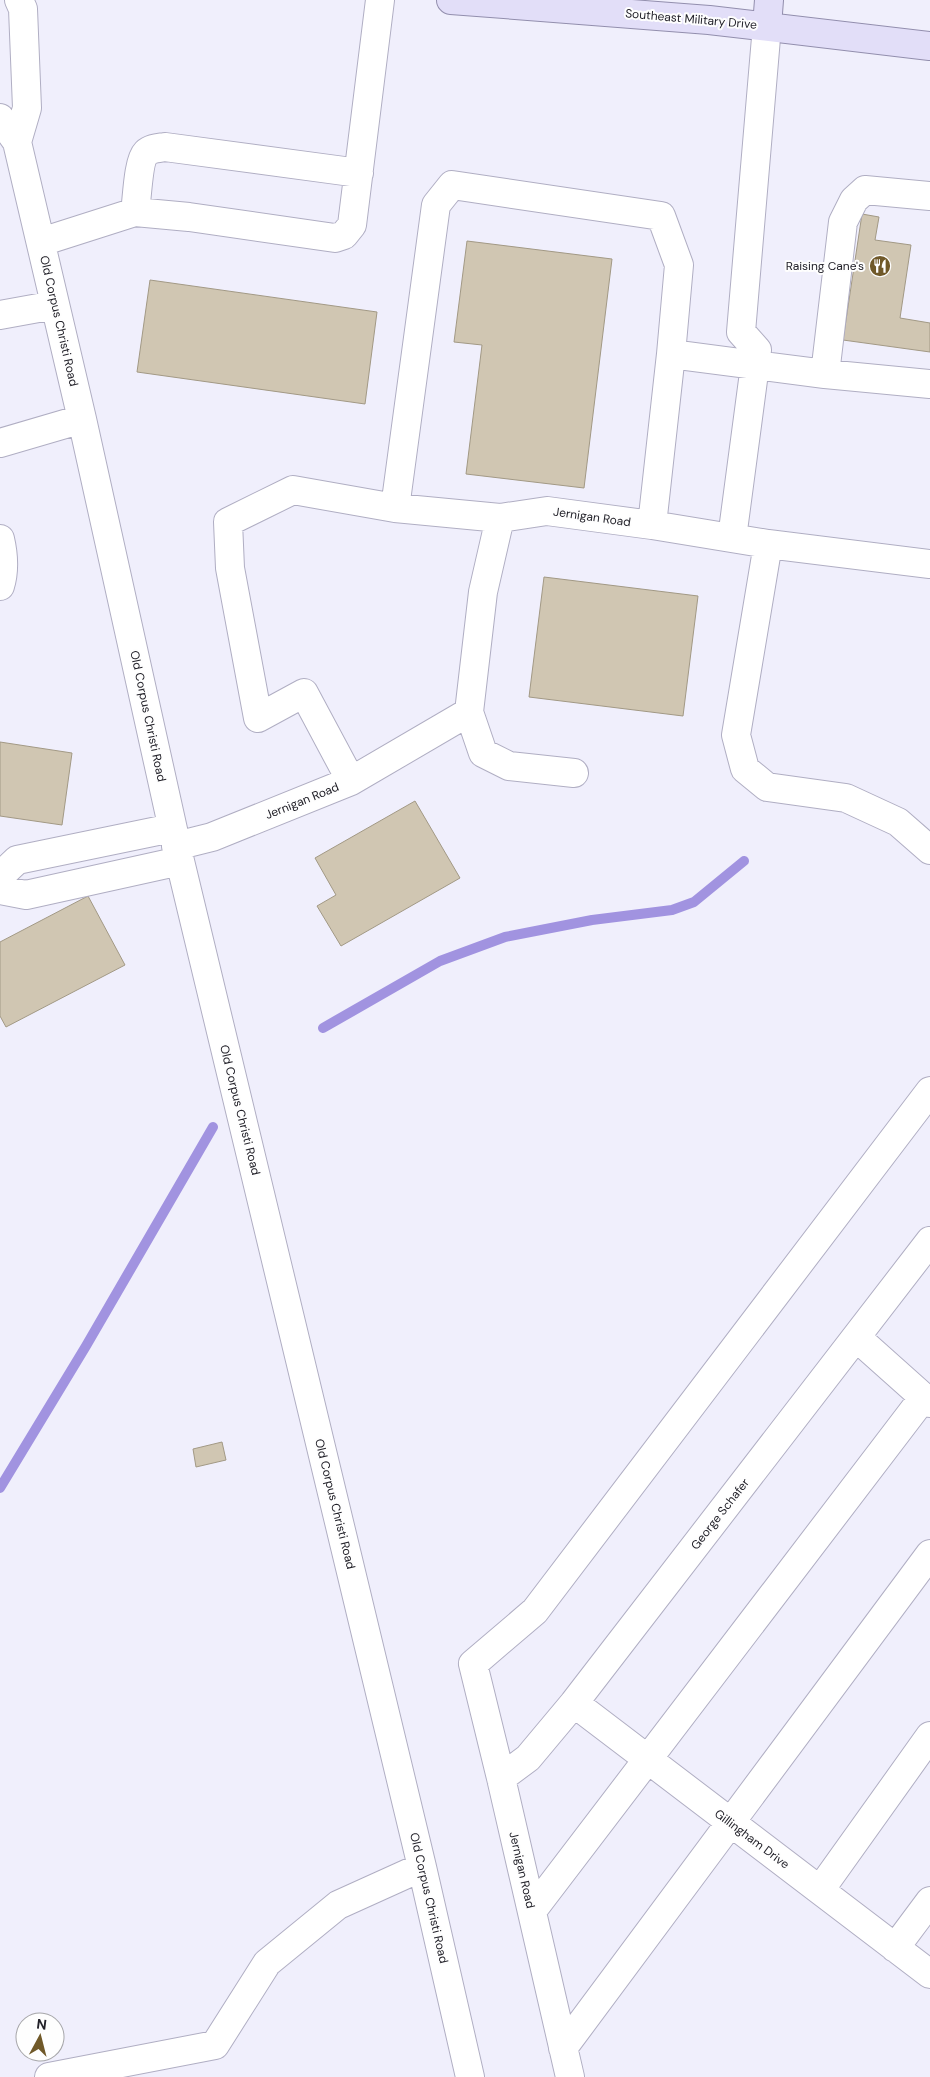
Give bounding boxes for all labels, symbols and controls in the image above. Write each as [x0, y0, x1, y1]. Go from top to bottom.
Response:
street label: Southeast Military Drive [625, 5, 758, 33]
street label: Old Corpus Christi Road [36, 254, 82, 388]
restaurant icon: Raising Cane's [868, 254, 892, 278]
place label: Raising Cane's [786, 258, 864, 274]
street label: Jernigan Road [552, 504, 632, 530]
street label: Old Corpus Christi Road [126, 649, 170, 783]
street label: Jernigan Road [263, 779, 341, 823]
street label: Old Corpus Christi Road [216, 1043, 264, 1177]
street label: Old Corpus Christi Road [311, 1437, 359, 1571]
street label: George Schafer [687, 1475, 753, 1553]
street label: Gillingham Drive [711, 1806, 793, 1872]
street label: Jernigan Road [505, 1830, 539, 1910]
street label: Old Corpus Christi Road [406, 1831, 452, 1965]
north arrow [15, 2012, 65, 2062]
text: N [35, 2015, 48, 2034]

